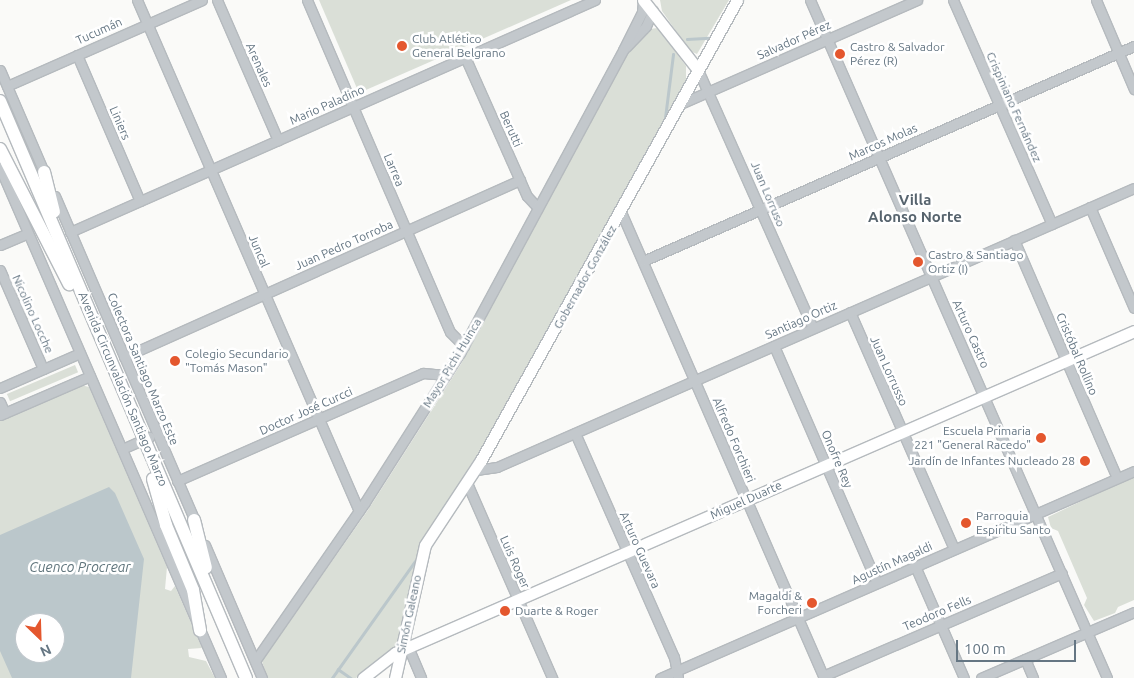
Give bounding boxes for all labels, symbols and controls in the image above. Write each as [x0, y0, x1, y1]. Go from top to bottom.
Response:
street label: Tucumán [74, 14, 124, 48]
street label: Salvador Pérez [755, 17, 833, 63]
place label: Club Atlético General Belgrano [412, 32, 506, 60]
marker: Club Atlético General Belgrano [396, 40, 408, 52]
place label: Castro & Salvador Pérez (R) [850, 40, 945, 68]
street label: Arenales [243, 41, 275, 89]
marker: Castro & Salvador Pérez (R) [834, 48, 846, 60]
street label: Crispiniano Fernández [983, 50, 1045, 164]
street label: Mario Paladino [287, 82, 367, 128]
street label: Liniers [107, 104, 133, 142]
street label: Berutti [497, 109, 525, 149]
street label: Marcos Molas [846, 120, 920, 164]
street label: Larrea [381, 151, 407, 189]
street label: Juan Lorruso [748, 159, 788, 229]
district label: Villa Alonso Norte [868, 190, 962, 225]
street label: Juan Pedro Torroba [293, 217, 395, 273]
street label: Gobernador González [551, 223, 619, 331]
street label: Juncal [246, 232, 272, 270]
place label: Castro & Santiago Ortiz (I) [928, 248, 1023, 276]
marker: Castro & Santiago Ortiz (I) [912, 256, 924, 268]
street label: Nicolino Locche [9, 272, 57, 356]
street label: Avenida Circunvalación Santiago Marzo [75, 290, 171, 488]
street label: Colectora Santiago Marzo Este [104, 291, 182, 447]
street label: Santiago Ortiz [763, 298, 839, 342]
street label: Arturo Castro [950, 298, 992, 370]
street label: Cristóbal Rollino [1053, 311, 1101, 397]
street label: Mayor Pichi Huinca [420, 316, 484, 410]
street label: Juan Lorrusso [867, 334, 911, 408]
place label: Colegio Secundario "Tomás Mason" [185, 347, 289, 375]
marker: Colegio Secundario "Tomás Mason" [169, 355, 181, 367]
street label: Doctor José Curcci [257, 384, 355, 438]
street label: Alfredo Forchieri [710, 395, 758, 485]
place label: Escuela Primaria 221 "General Racedo" [914, 424, 1031, 452]
street label: Onofre Rey [818, 428, 856, 490]
marker: Escuela Primaria 221 "General Racedo" [1035, 432, 1047, 444]
place label: Jardín de Infantes Nucleado 28 [908, 454, 1075, 468]
marker: Jardín de Infantes Nucleado 28 [1079, 455, 1091, 467]
street label: Miguel Duarte [708, 478, 784, 522]
street label: Arturo Guevara [617, 509, 663, 591]
place label: Parroquia Espiritu Santo [976, 509, 1051, 537]
marker: Parroquia Espiritu Santo [960, 517, 972, 529]
street label: Luis Roger [497, 533, 533, 591]
street label: Agustín Magaldi [849, 539, 935, 587]
water label: Cuenco Procrear [29, 559, 131, 575]
street label: Simón Galeano [394, 573, 424, 655]
place label: Magaldi & Forcheri [749, 589, 802, 617]
street label: Teodoro Fells [901, 592, 973, 634]
marker: Magaldi & Forcheri [806, 597, 818, 609]
place label: Duarte & Roger [515, 604, 598, 618]
marker: Duarte & Roger [499, 605, 511, 617]
north arrow [15, 613, 65, 663]
scale bar [959, 630, 1079, 662]
text: 100 m [964, 640, 1006, 657]
text: N [38, 641, 54, 660]

